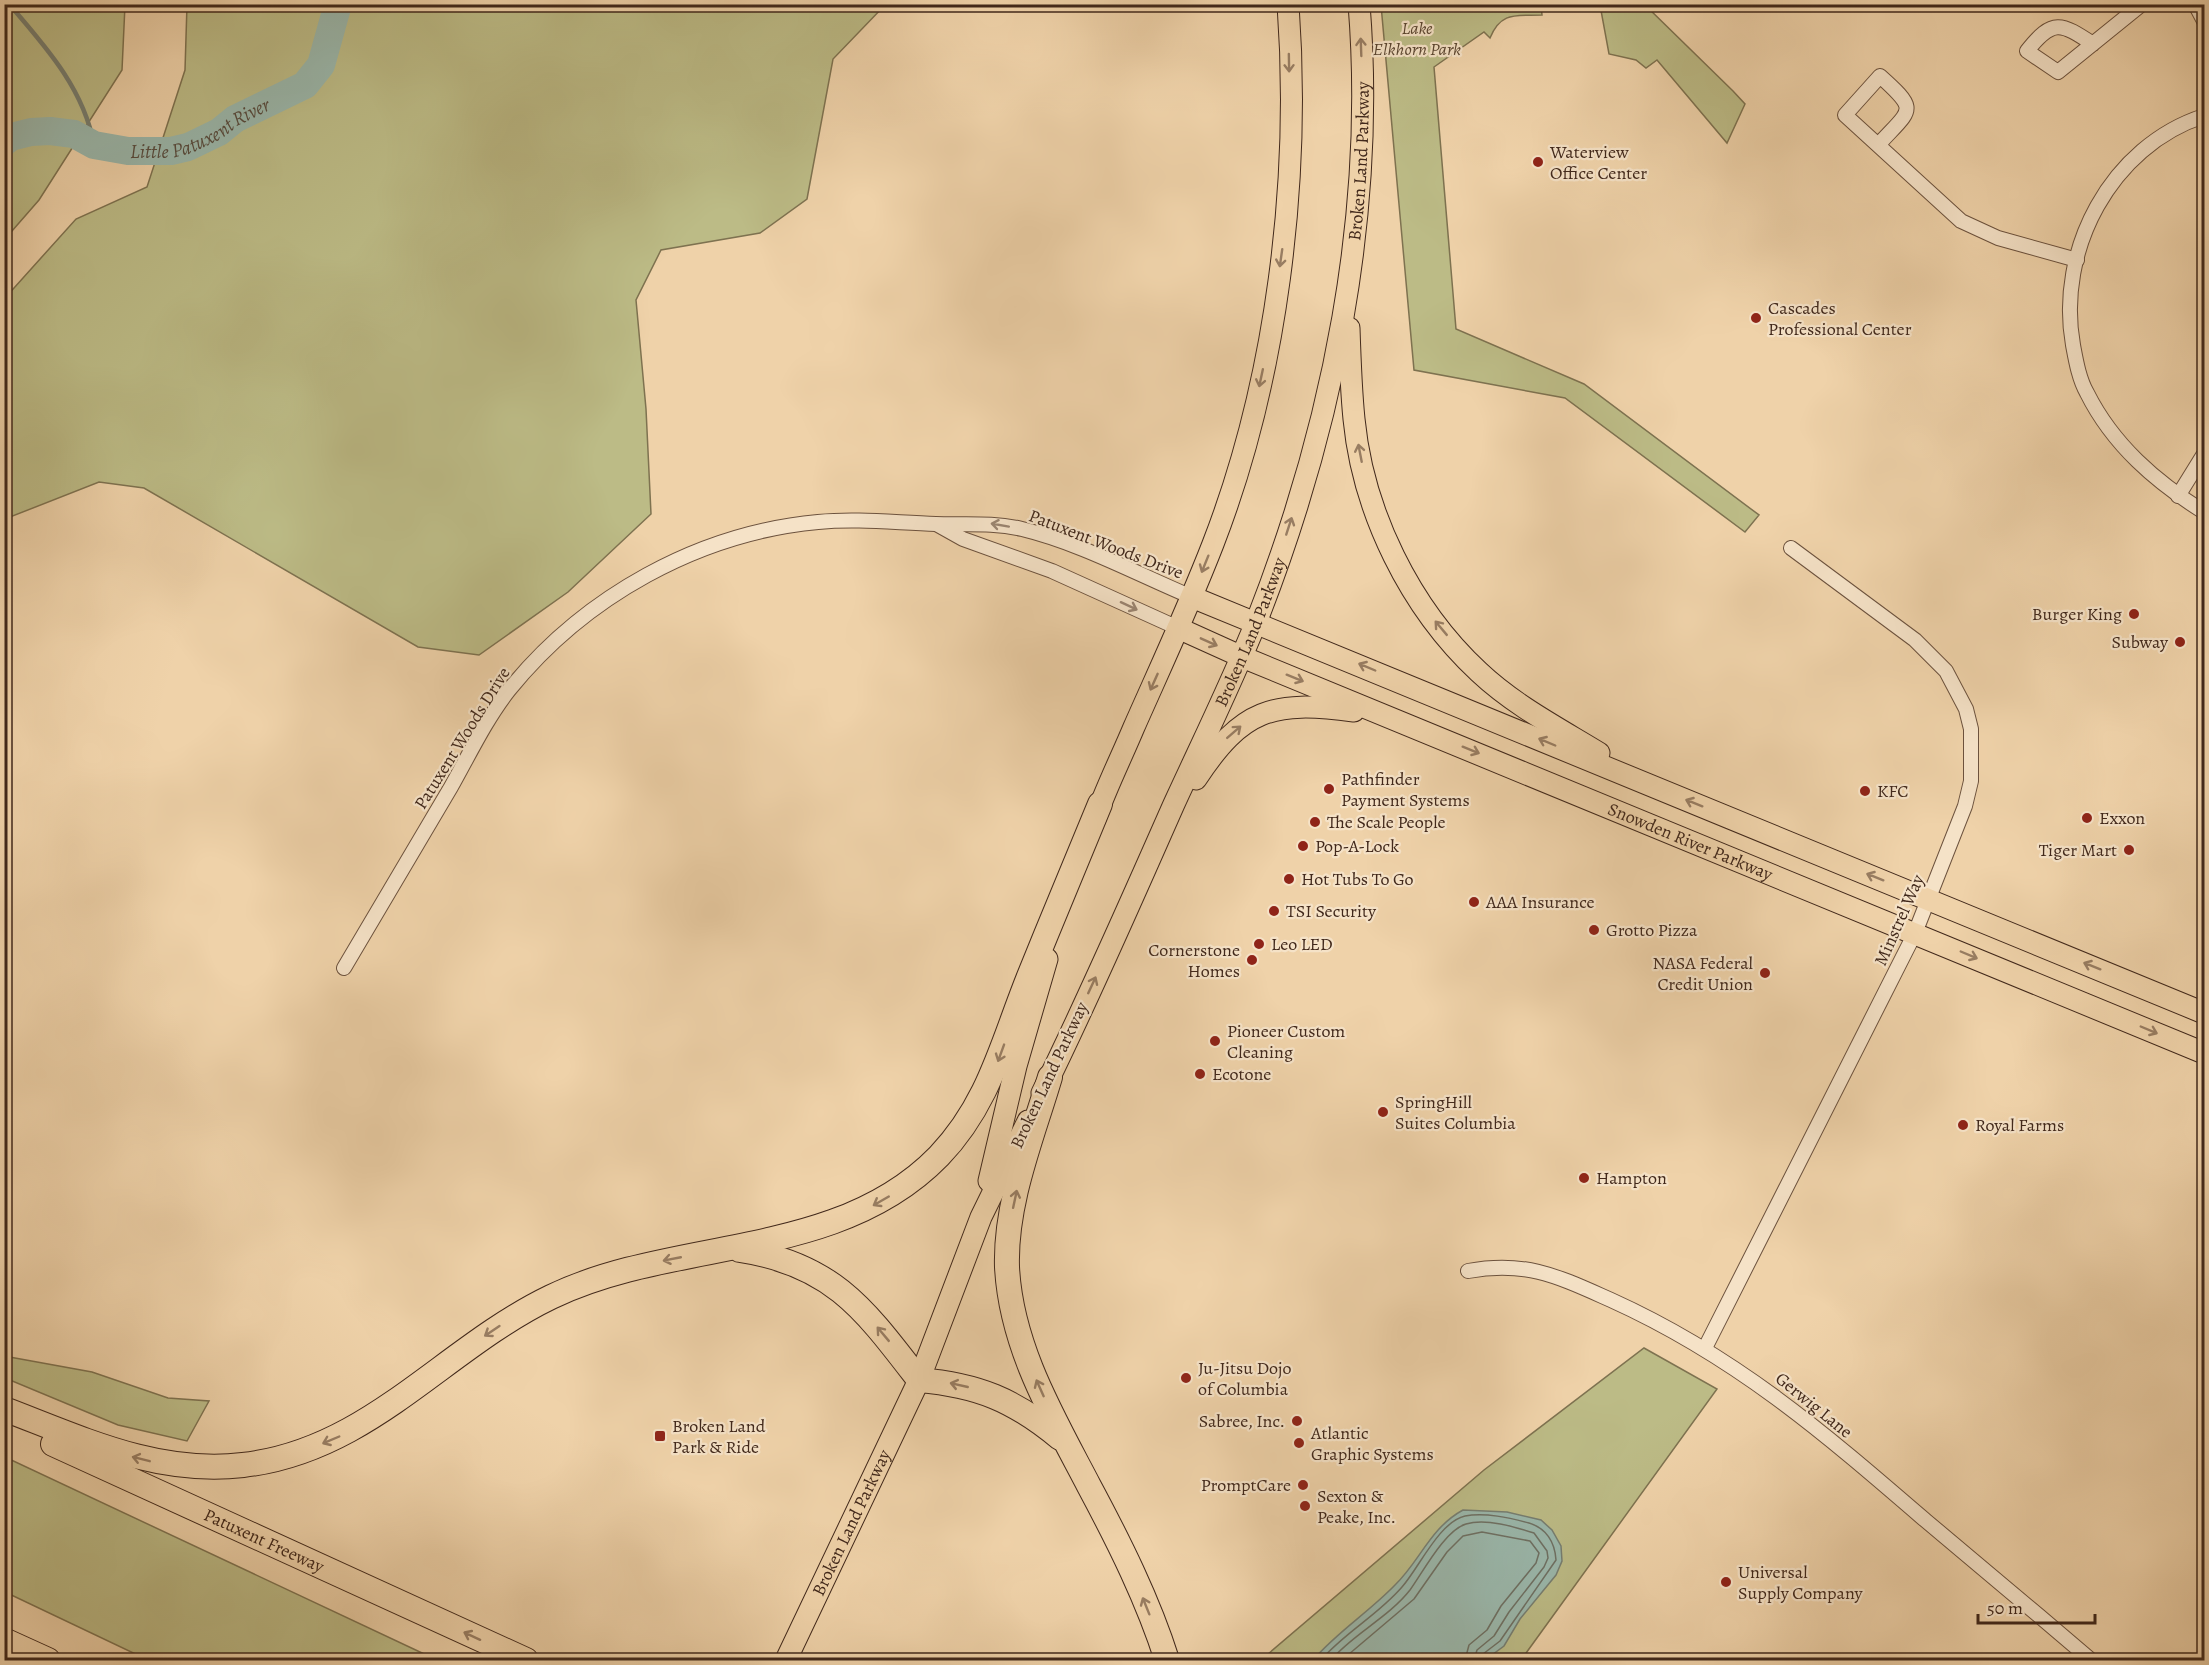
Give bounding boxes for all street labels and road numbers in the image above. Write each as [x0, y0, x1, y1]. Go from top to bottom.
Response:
street label: Broken Land Parkway [1342, 80, 1375, 242]
street label: Patuxent Woods Drive [1025, 504, 1187, 584]
street label: Broken Land Parkway [1209, 553, 1292, 711]
street label: Patuxent Woods Drive [409, 662, 515, 814]
street label: Snowden River Parkway [1604, 797, 1777, 886]
street label: Minstrel Way [1868, 870, 1930, 969]
street label: Broken Land Parkway [1004, 997, 1094, 1152]
street label: Gerwig Lane [1770, 1367, 1858, 1443]
street label: Broken Land Parkway [806, 1445, 897, 1600]
street label: Patuxent Freeway [200, 1503, 329, 1579]

